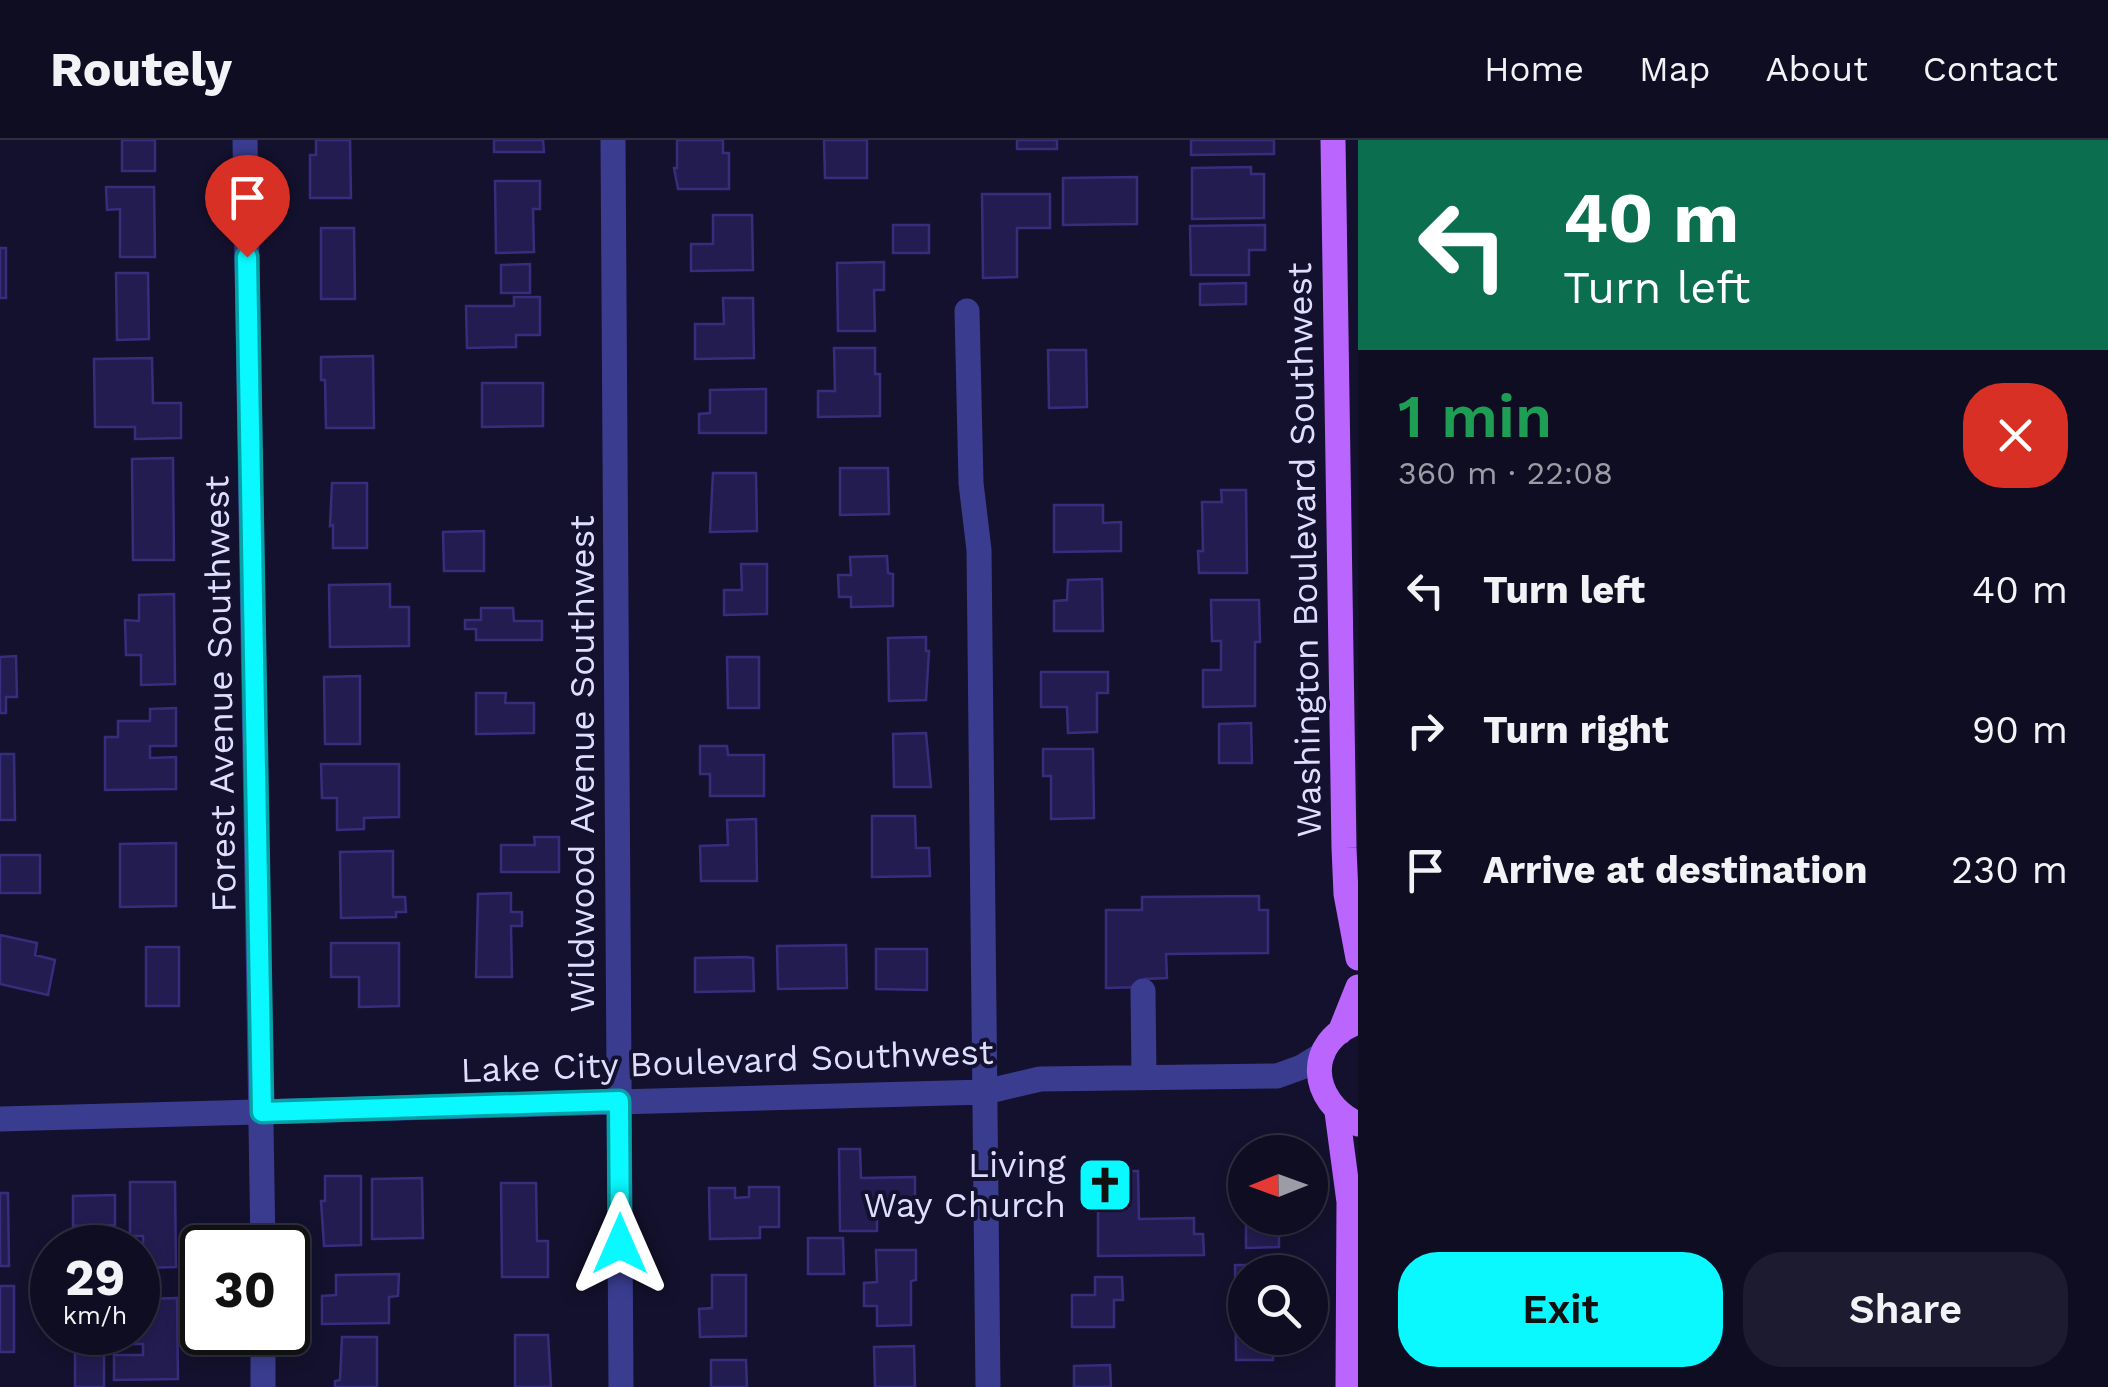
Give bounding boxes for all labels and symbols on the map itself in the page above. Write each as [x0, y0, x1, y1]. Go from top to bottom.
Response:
pin [205, 155, 290, 258]
street label: Washington Boulevard Southwest [1278, 262, 1330, 838]
street label: Forest Avenue Southwest [195, 475, 245, 913]
street label: Wildwood Avenue Southwest [561, 515, 603, 1013]
street label: Lake City Boulevard Southwest [460, 1031, 995, 1091]
north arrow [1228, 1135, 1328, 1235]
place label: Living Way Church [864, 1144, 1066, 1226]
church icon: Living Way Church [1075, 1155, 1135, 1215]
position arrow [568, 1192, 672, 1296]
speed limit sign: 30 [180, 1225, 310, 1355]

